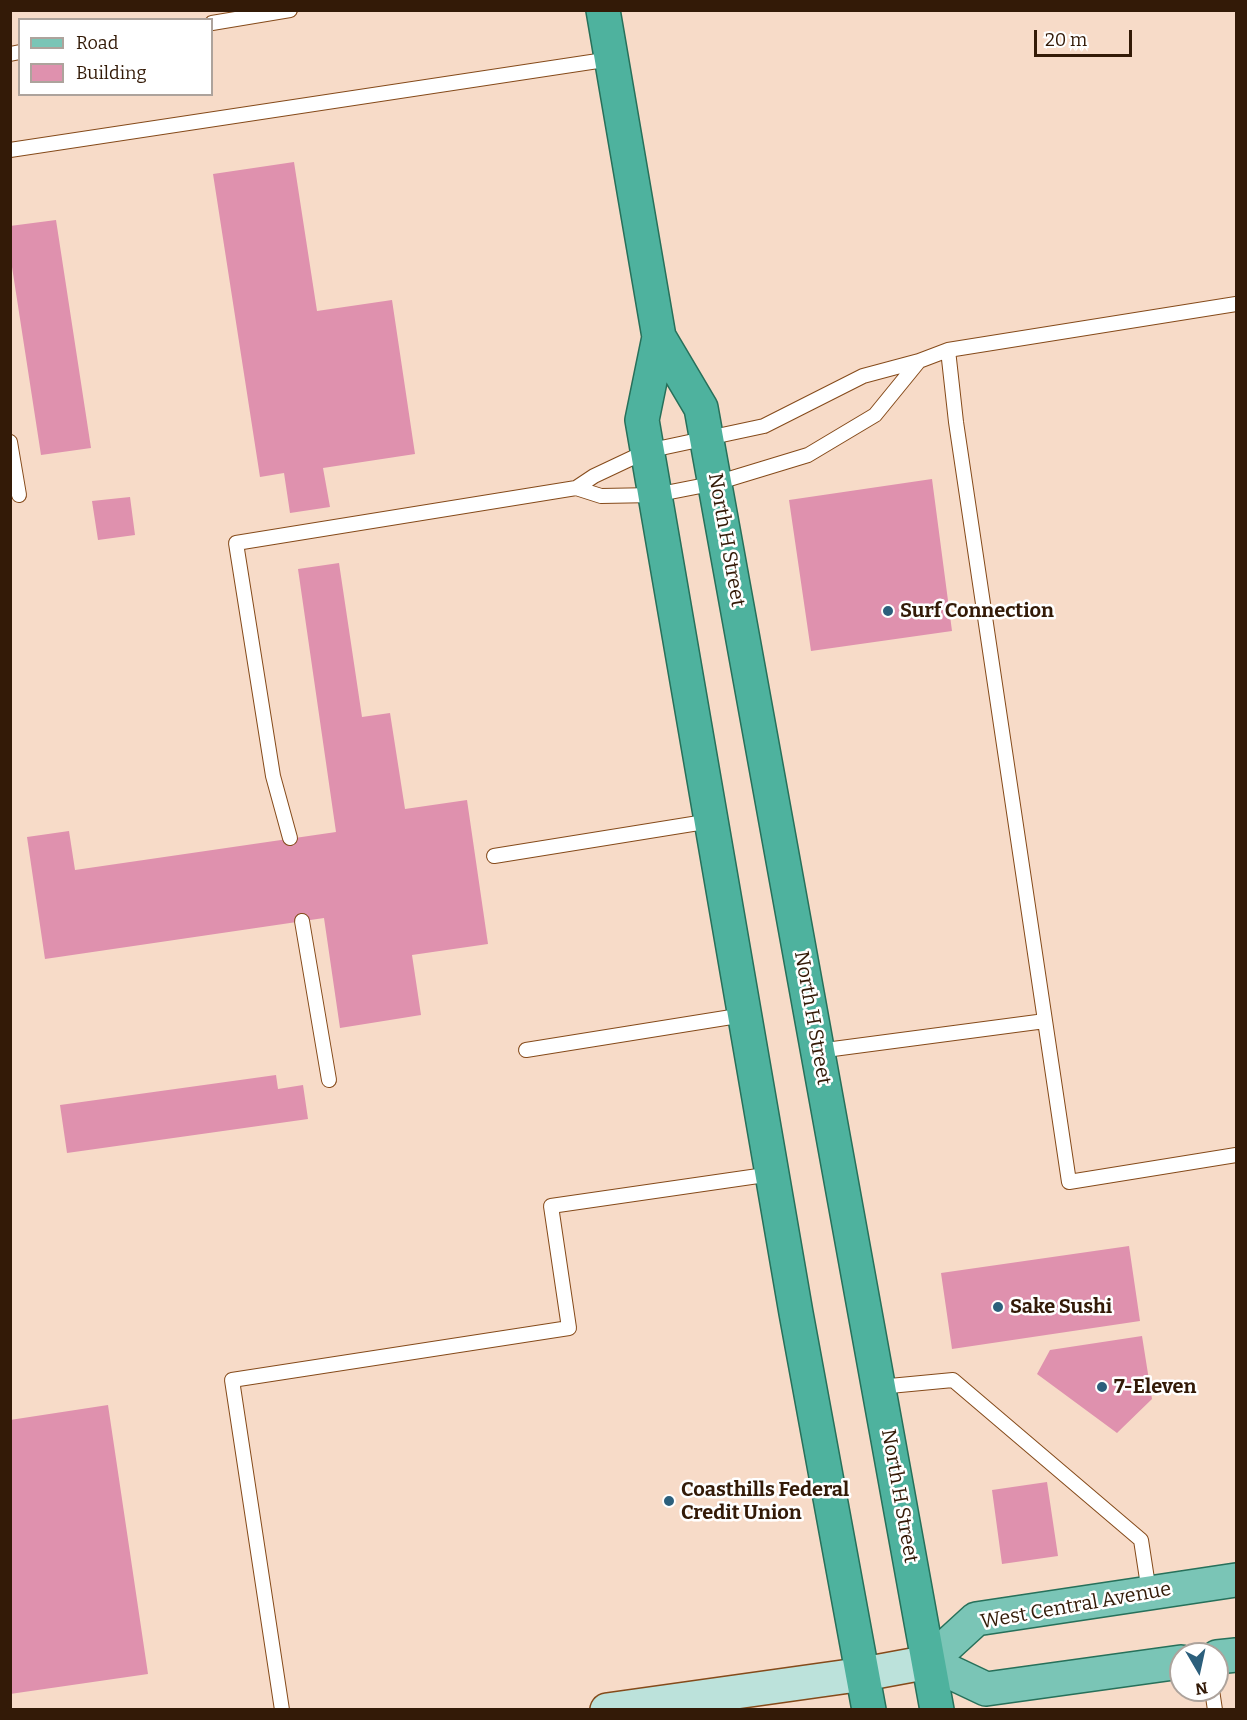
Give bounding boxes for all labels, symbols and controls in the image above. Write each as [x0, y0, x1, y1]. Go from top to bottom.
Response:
legend [18, 18, 213, 96]
scale bar [1037, 18, 1134, 56]
text: 20 m [1045, 29, 1087, 51]
text: Road [76, 32, 118, 54]
text: Building [76, 62, 147, 84]
street label: North H Street [702, 471, 750, 609]
place label: Surf Connection [900, 599, 1054, 623]
marker: Surf Connection [881, 604, 895, 618]
street label: North H Street [788, 949, 836, 1087]
place label: Sake Sushi [1010, 1295, 1112, 1319]
marker: Sake Sushi [991, 1300, 1005, 1314]
place label: 7-Eleven [1114, 1375, 1196, 1399]
marker: 7-Eleven [1095, 1380, 1109, 1394]
street label: North H Street [875, 1427, 923, 1565]
place label: Coasthills Federal Credit Union [681, 1478, 849, 1525]
marker: Coasthills Federal Credit Union [662, 1494, 676, 1508]
street label: West Central Avenue [979, 1577, 1173, 1635]
north arrow [1169, 1642, 1229, 1702]
text: N [1194, 1678, 1209, 1699]

